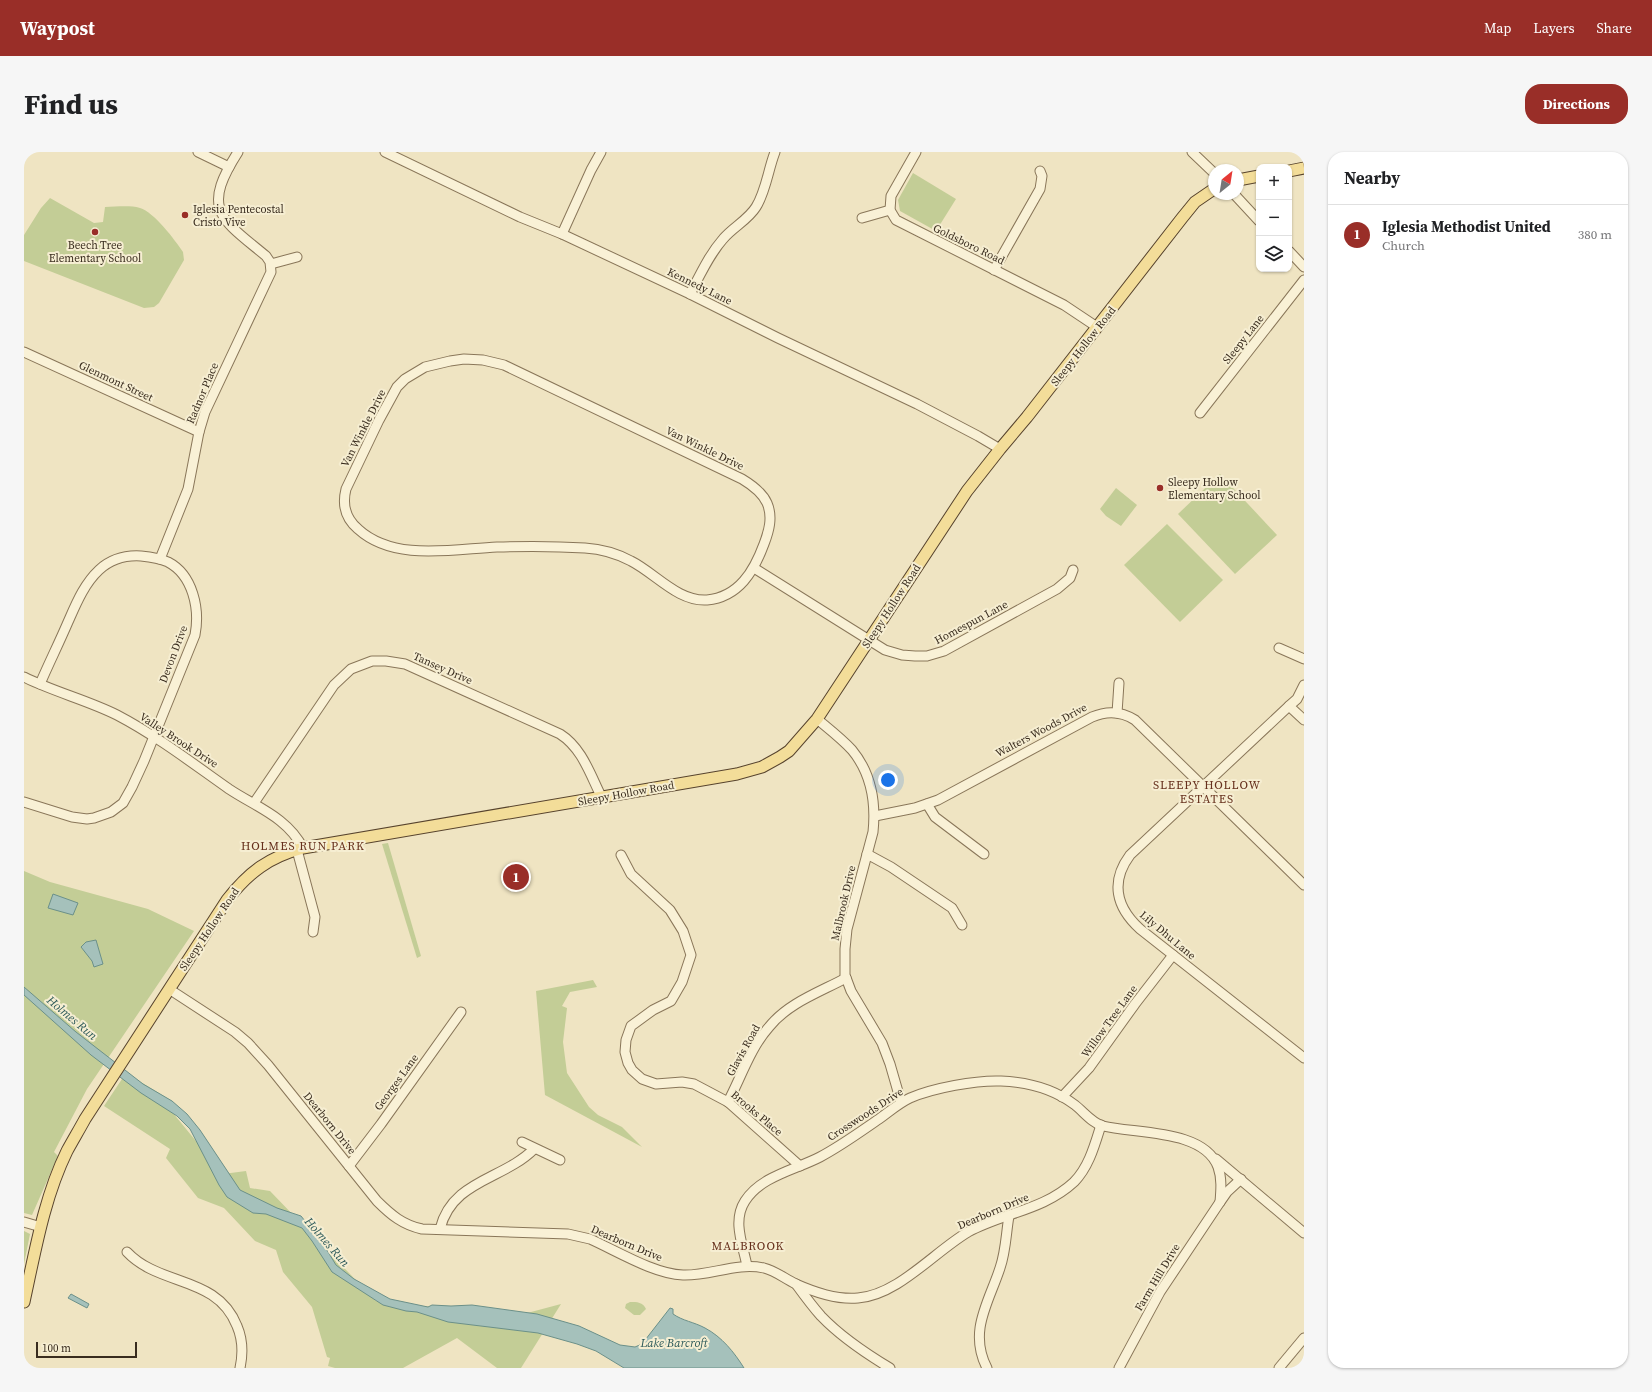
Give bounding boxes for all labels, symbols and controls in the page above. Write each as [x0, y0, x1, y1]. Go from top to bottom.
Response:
text: Waypost [20, 15, 95, 41]
text: Map [1484, 18, 1511, 38]
text: Layers [1533, 18, 1575, 38]
text: Share [1597, 18, 1632, 38]
button: Directions [1525, 84, 1628, 124]
text: Find us [24, 85, 118, 123]
north arrow [1208, 164, 1244, 200]
map controls [1256, 164, 1292, 272]
button: + [1256, 164, 1292, 200]
text: Nearby [1344, 166, 1400, 190]
button: − [1256, 200, 1292, 236]
place label: Iglesia Pentecostal Cristo Vive [193, 202, 284, 230]
marker: Iglesia Pentecostal Cristo Vive [180, 210, 190, 220]
text: Iglesia Methodist United [1382, 216, 1551, 237]
street label: Goldsboro Road [930, 221, 1008, 269]
text: 1 [1353, 226, 1361, 243]
text: 380 m [1578, 226, 1612, 243]
marker: Beech Tree Elementary School [90, 227, 100, 237]
button: layers [1256, 236, 1292, 272]
text: Church [1382, 237, 1425, 254]
place label: Beech Tree Elementary School [49, 238, 141, 266]
street label: Kennedy Lane [665, 264, 735, 309]
street label: Sleepy Hollow Road [1048, 303, 1120, 389]
street label: Sleepy Lane [1219, 311, 1268, 367]
street label: Glenmont Street [76, 358, 156, 405]
street label: Radnor Place [183, 360, 222, 426]
street label: Van Winkle Drive [337, 386, 390, 470]
street label: Van Winkle Drive [663, 423, 747, 474]
place label: Sleepy Hollow Elementary School [1168, 475, 1260, 503]
marker: Sleepy Hollow Elementary School [1155, 483, 1165, 493]
street label: Sleepy Hollow Road [859, 561, 925, 651]
street label: Homespun Lane [932, 597, 1011, 648]
street label: Devon Drive [156, 623, 191, 685]
street label: Tansey Drive [411, 649, 475, 688]
street label: Walters Woods Drive [993, 700, 1090, 761]
street label: Valley Brook Drive [137, 709, 221, 772]
your location [878, 770, 898, 790]
district label: SLEEPY HOLLOW ESTATES [1153, 777, 1261, 807]
street label: Sleepy Hollow Road [577, 778, 676, 809]
district label: HOLMES RUN PARK [241, 838, 365, 854]
pin: 1 [503, 862, 529, 892]
street label: Malbrook Drive [828, 864, 859, 942]
street label: Sleepy Hollow Road [176, 884, 243, 974]
street label: Lily Dhu Lane [1137, 908, 1199, 963]
street label: Willow Tree Lane [1078, 982, 1141, 1060]
water label: Holmes Run [43, 992, 101, 1044]
street label: Glavis Road [723, 1021, 764, 1079]
street label: Georges Lane [371, 1051, 422, 1114]
street label: Crosswoods Drive [825, 1084, 906, 1145]
street label: Brooks Place [728, 1087, 786, 1140]
street label: Dearborn Drive [300, 1089, 360, 1158]
street label: Dearborn Drive [955, 1190, 1032, 1233]
water label: Holmes Run [300, 1213, 353, 1270]
street label: Dearborn Drive [589, 1222, 665, 1265]
district label: MALBROOK [711, 1238, 785, 1254]
street label: Farm Hill Drive [1131, 1240, 1184, 1314]
water label: Lake Barcroft [639, 1335, 708, 1351]
scale bar [36, 1340, 137, 1359]
text: 100 m [42, 1341, 71, 1356]

